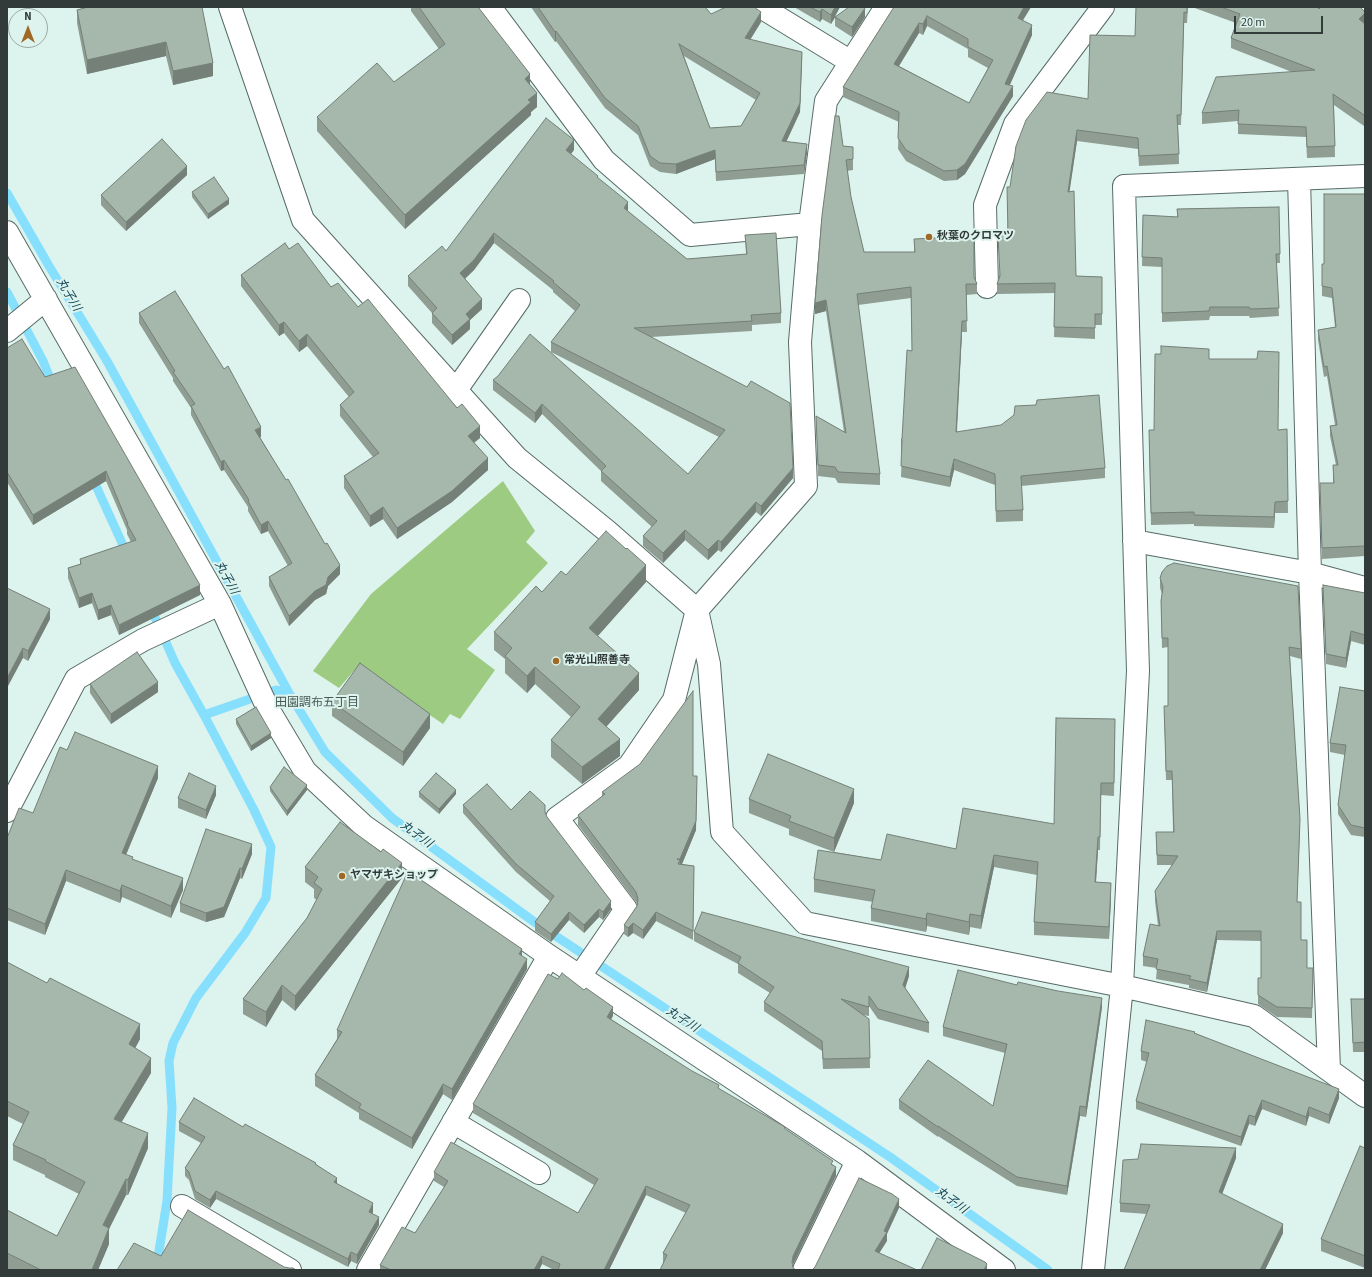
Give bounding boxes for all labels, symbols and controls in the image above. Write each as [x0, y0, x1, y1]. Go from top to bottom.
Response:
north arrow [8, 8, 48, 48]
scale bar [1236, 8, 1325, 34]
text: N [24, 9, 32, 24]
text: 20 m [1241, 14, 1265, 31]
place label: 秋葉のクロマツ [937, 230, 1014, 244]
marker: 秋葉のクロマツ [924, 232, 934, 242]
water label: 丸子川 [53, 276, 83, 314]
water label: 丸子川 [211, 559, 241, 597]
place label: 常光山照善寺 [564, 654, 630, 668]
marker: 常光山照善寺 [551, 656, 561, 666]
district label: 田園調布五丁目 [275, 696, 359, 710]
water label: 丸子川 [397, 819, 435, 851]
place label: ヤマザキショップ [350, 869, 438, 883]
marker: ヤマザキショップ [337, 871, 347, 881]
water label: 丸子川 [663, 1004, 701, 1036]
water label: 丸子川 [932, 1185, 970, 1217]

